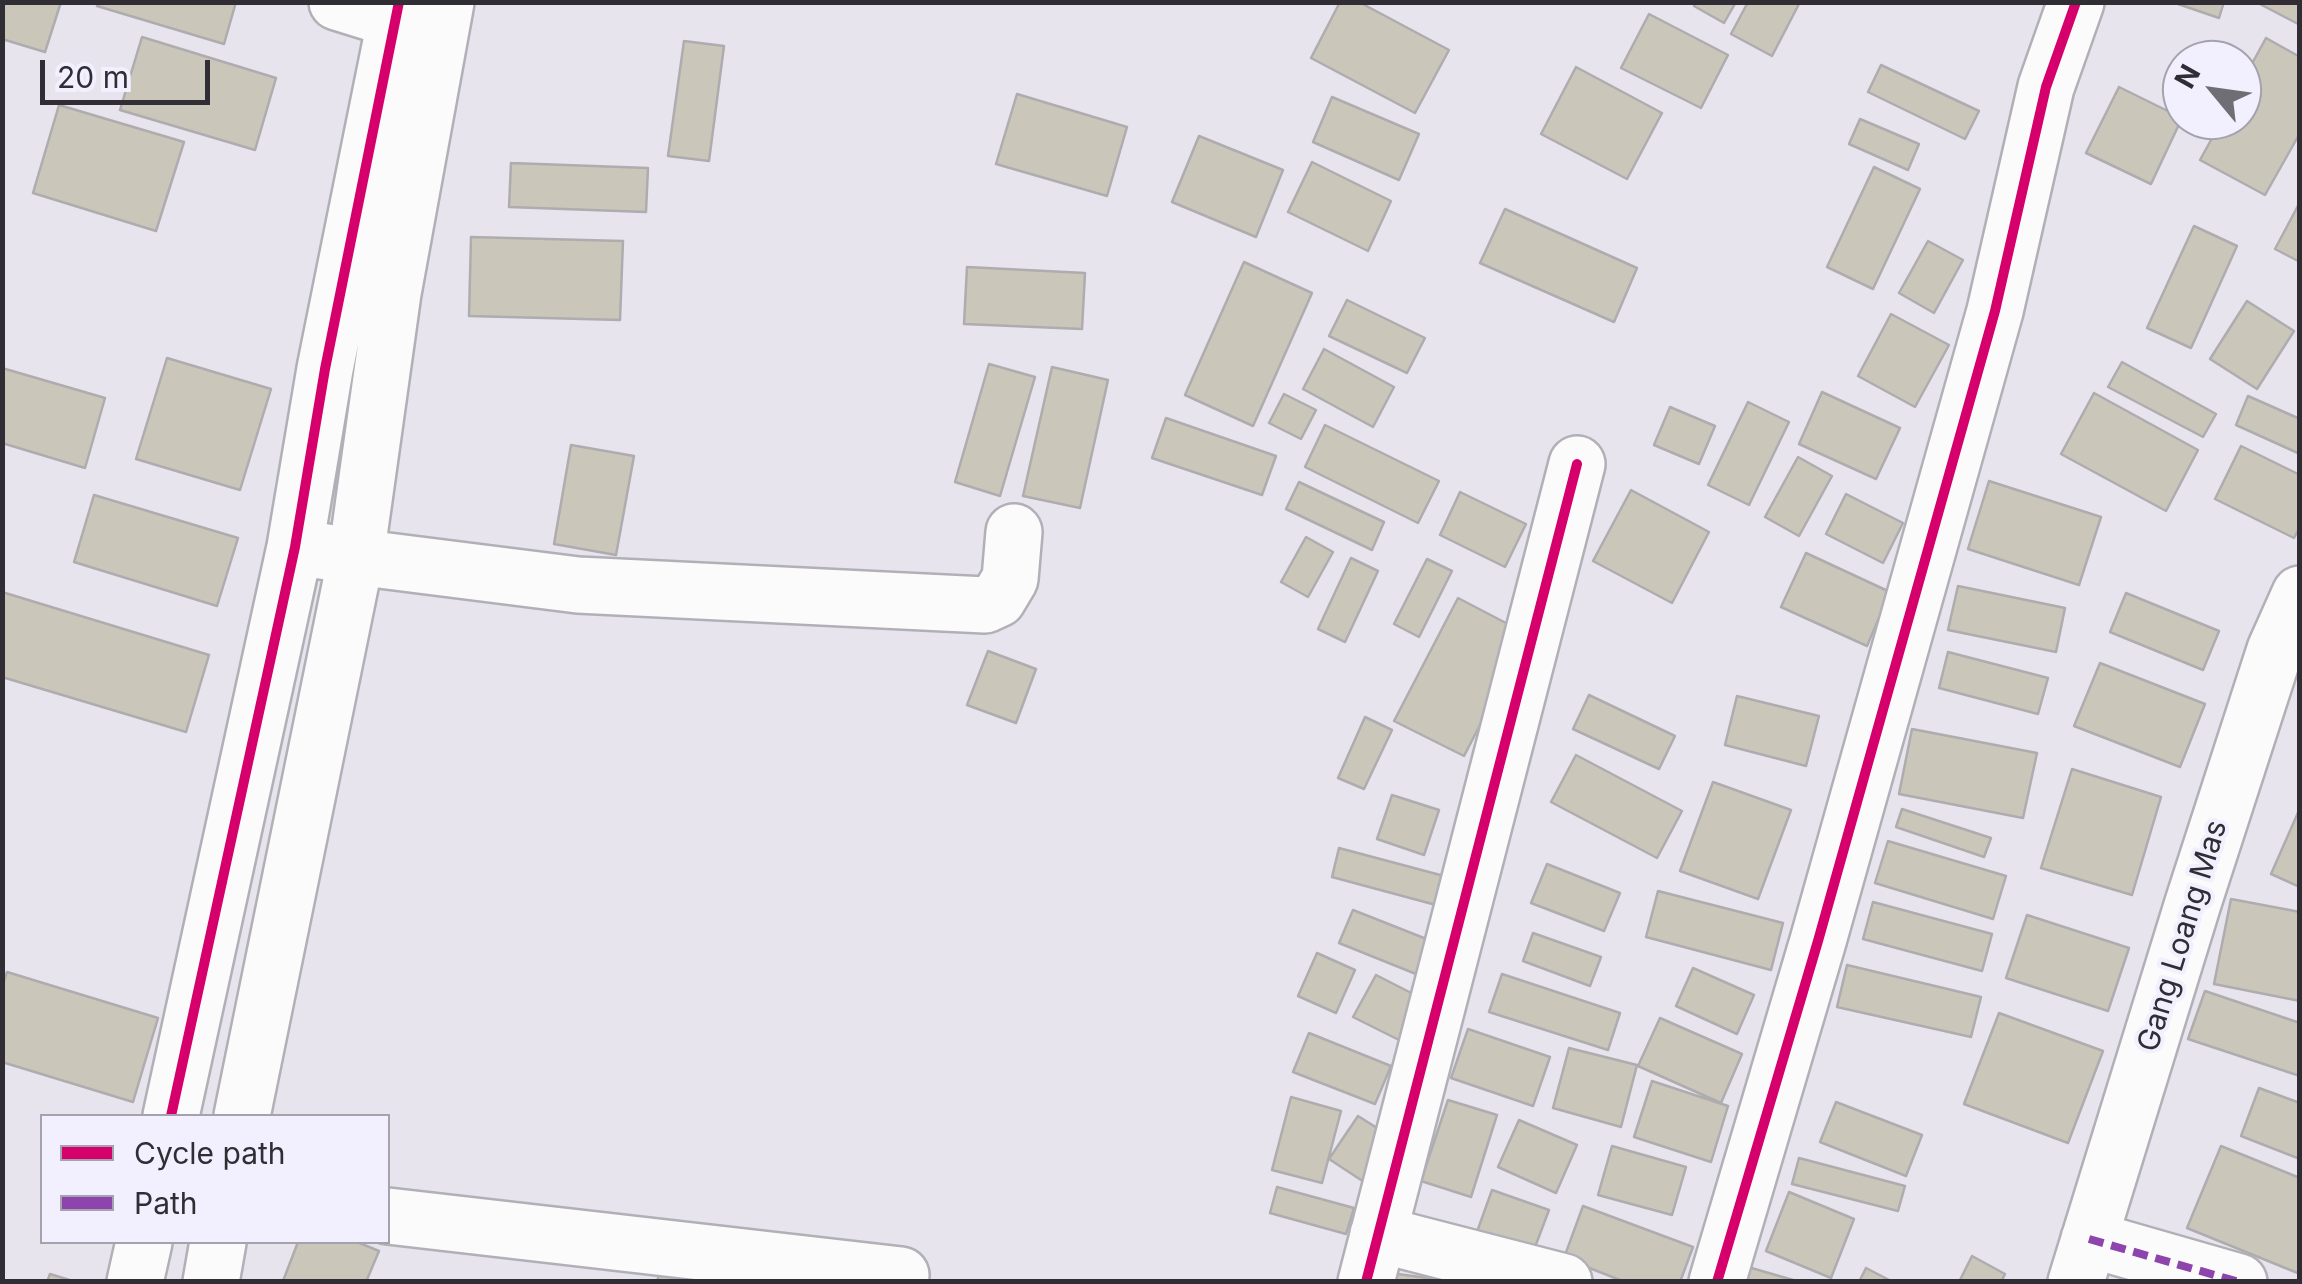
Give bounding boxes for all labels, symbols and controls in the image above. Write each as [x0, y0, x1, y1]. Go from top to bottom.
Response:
scale bar [45, 40, 215, 102]
north arrow [2162, 40, 2262, 140]
text: 20 m [57, 59, 129, 95]
text: N [2167, 59, 2208, 94]
street label: Gang Loang Mas [2131, 816, 2235, 1056]
legend [40, 1114, 390, 1244]
text: Cycle path [134, 1135, 286, 1171]
text: Path [134, 1185, 198, 1221]

